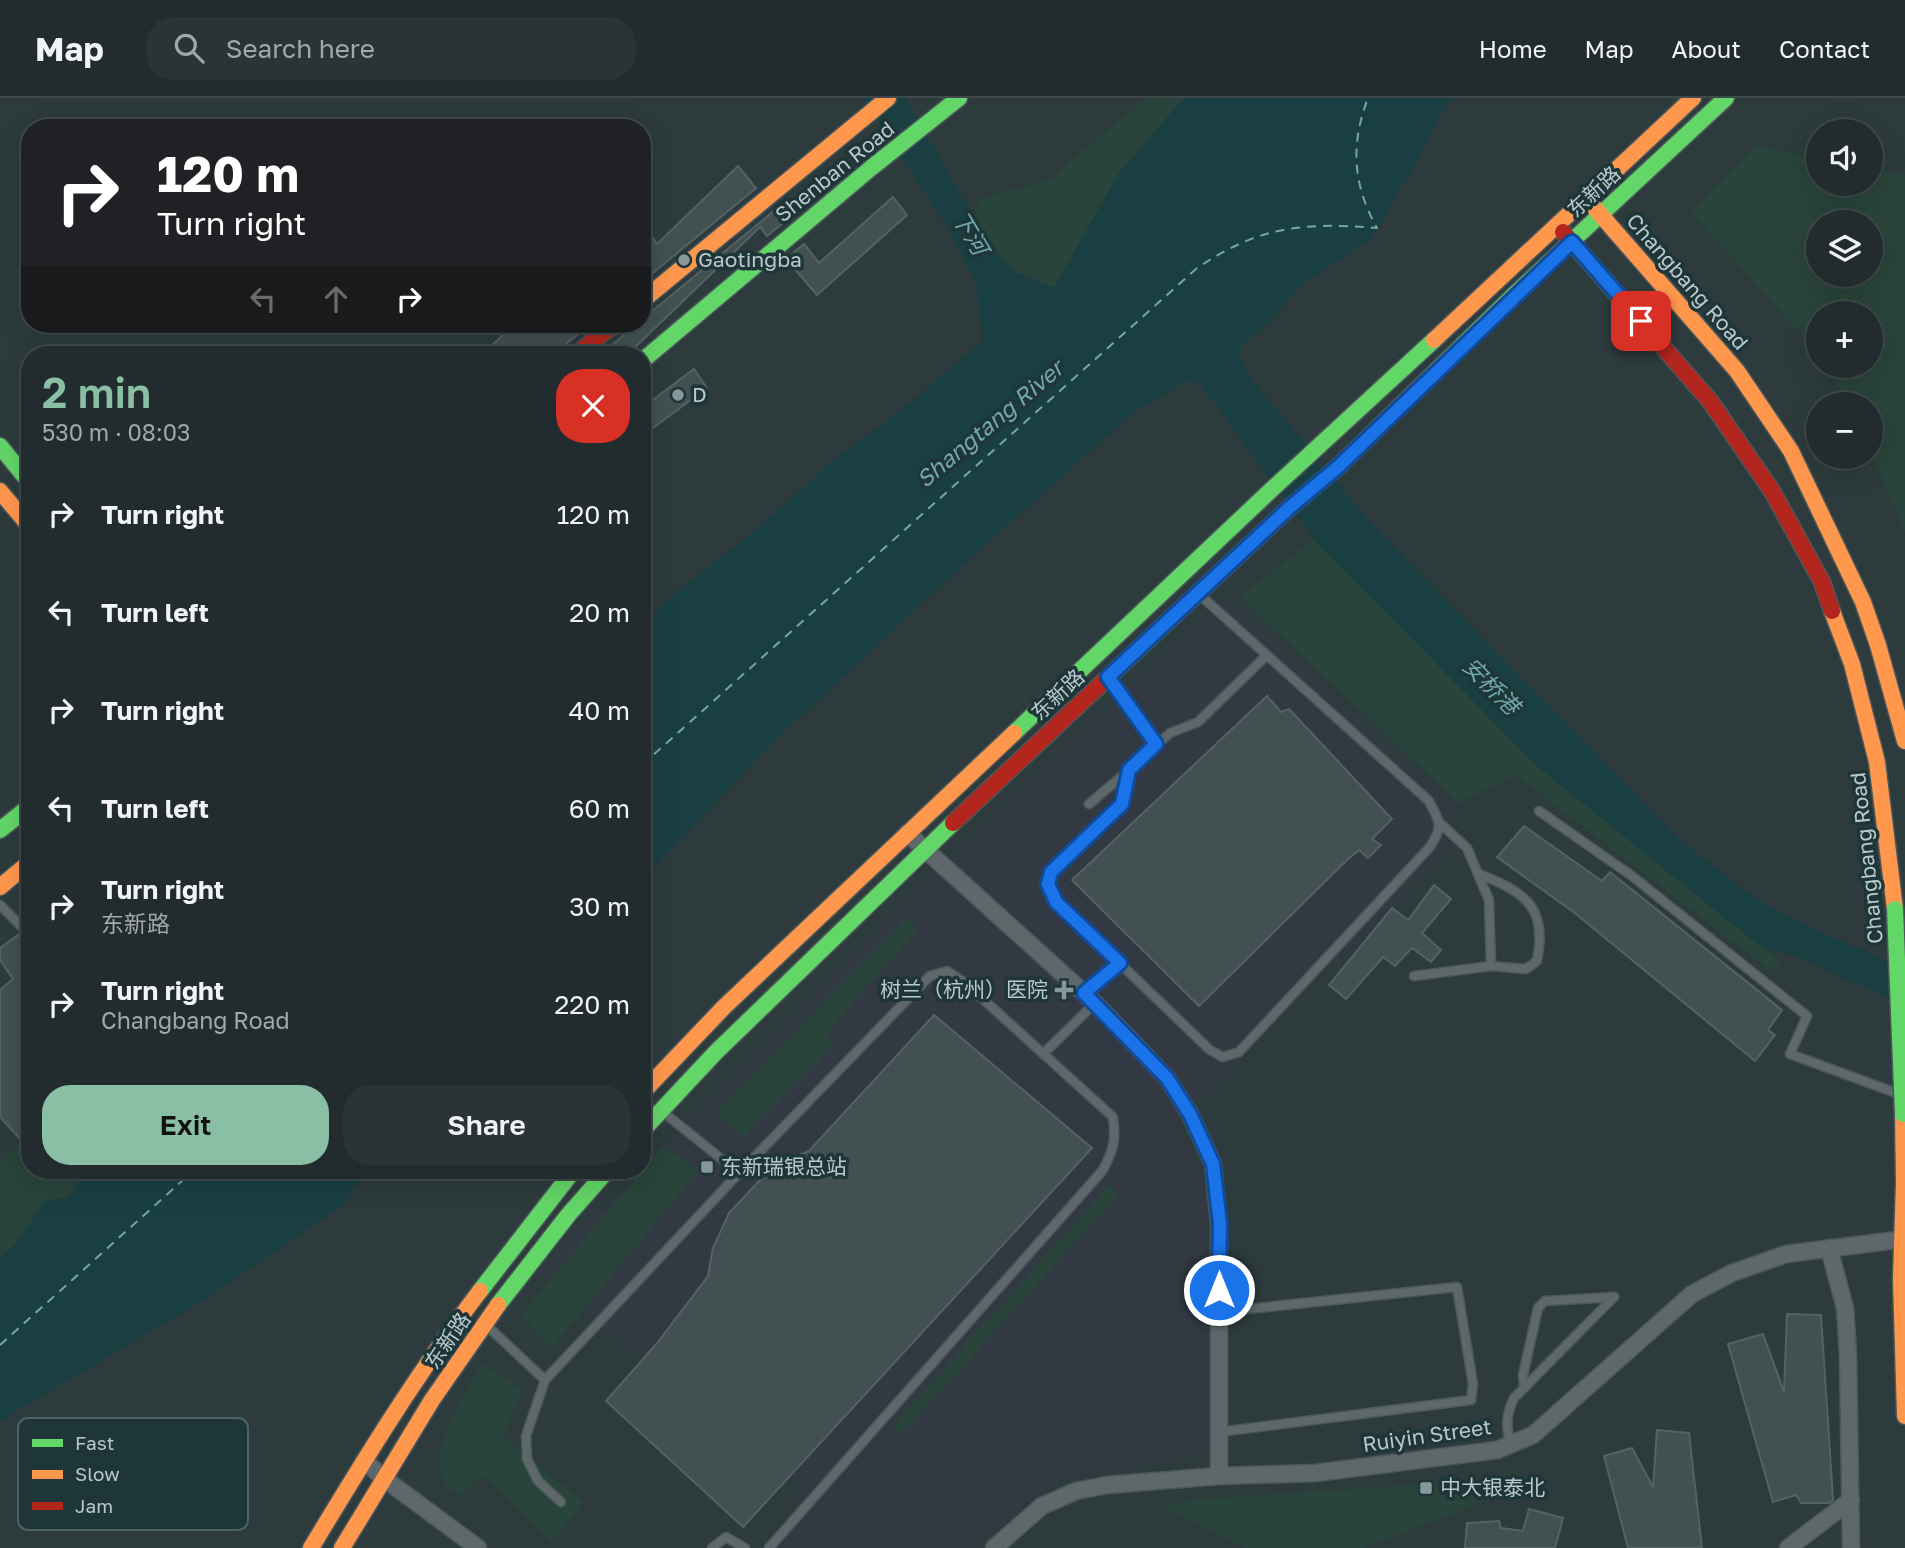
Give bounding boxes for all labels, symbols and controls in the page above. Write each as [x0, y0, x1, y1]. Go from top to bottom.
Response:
search box [146, 17, 636, 80]
text: Map [35, 29, 104, 68]
icon: search [170, 29, 208, 67]
text: Search here [226, 33, 375, 64]
text: Home [1479, 34, 1547, 63]
text: Map [1585, 34, 1634, 63]
text: About [1672, 34, 1741, 63]
text: Contact [1779, 34, 1870, 63]
street label: Shenban Road [770, 115, 899, 227]
map controls [1806, 119, 1883, 469]
button: sound [1806, 119, 1883, 196]
text: 120 m [157, 144, 299, 203]
icon: right [42, 147, 133, 238]
street label: 东新路 [1561, 160, 1625, 222]
text: Turn right [157, 204, 306, 242]
water label: 下河 [947, 206, 997, 263]
street label: Changbang Road [1621, 208, 1754, 355]
button: layers [1806, 210, 1883, 287]
place label: Gaotingba [698, 246, 802, 272]
marker: Gaotingba [676, 252, 692, 268]
icon: left [244, 280, 282, 318]
icon: ahead [317, 280, 355, 318]
icon: right [390, 280, 428, 318]
pin [1611, 291, 1671, 351]
button: + [1806, 301, 1883, 378]
icon: arrive [1622, 302, 1660, 340]
water label: Shangtang River [910, 352, 1071, 493]
text: 2 min [42, 367, 151, 417]
button: close [556, 369, 630, 443]
place label: D [692, 381, 707, 407]
marker: D [670, 387, 686, 403]
button: − [1806, 392, 1883, 469]
text: 530 m · 08:03 [42, 418, 190, 446]
icon: right [42, 495, 80, 533]
text: Turn right [101, 499, 224, 530]
text: 120 m [557, 499, 630, 530]
icon: left [42, 593, 80, 631]
text: Turn left [101, 597, 209, 628]
text: 20 m [569, 597, 630, 628]
water label: 安桥港 [1457, 651, 1528, 722]
street label: 东新路 [1025, 663, 1089, 725]
icon: right [42, 691, 80, 729]
text: Turn right [101, 695, 224, 726]
text: 40 m [569, 695, 630, 726]
street label: Changbang Road [1844, 771, 1888, 945]
icon: left [42, 789, 80, 827]
text: Turn left [101, 793, 209, 824]
text: 60 m [569, 793, 630, 824]
text: Turn right [101, 874, 224, 905]
icon: right [42, 887, 80, 925]
text: 30 m [569, 891, 630, 922]
text: 东新路 [101, 909, 170, 937]
text: Turn right [101, 975, 224, 1006]
place label: 树兰（杭州）医院 [880, 976, 1048, 1002]
marker: 树兰（杭州）医院 [1054, 980, 1074, 1000]
icon: right [42, 985, 80, 1023]
text: 220 m [554, 989, 630, 1020]
text: Changbang Road [101, 1006, 290, 1034]
button: Exit [42, 1085, 329, 1165]
button: Share [343, 1085, 630, 1165]
place label: 东新瑞银总站 [721, 1153, 847, 1179]
marker: 东新瑞银总站 [699, 1159, 715, 1175]
position arrow [1182, 1253, 1256, 1327]
street label: 东新路 [419, 1307, 476, 1374]
street label: Ruiyin Street [1361, 1413, 1493, 1457]
legend [18, 1418, 248, 1530]
text: Fast [75, 1431, 114, 1454]
text: Slow [75, 1462, 120, 1485]
place label: 中大银泰北 [1440, 1474, 1545, 1500]
marker: 中大银泰北 [1418, 1480, 1434, 1496]
text: Jam [75, 1494, 113, 1517]

